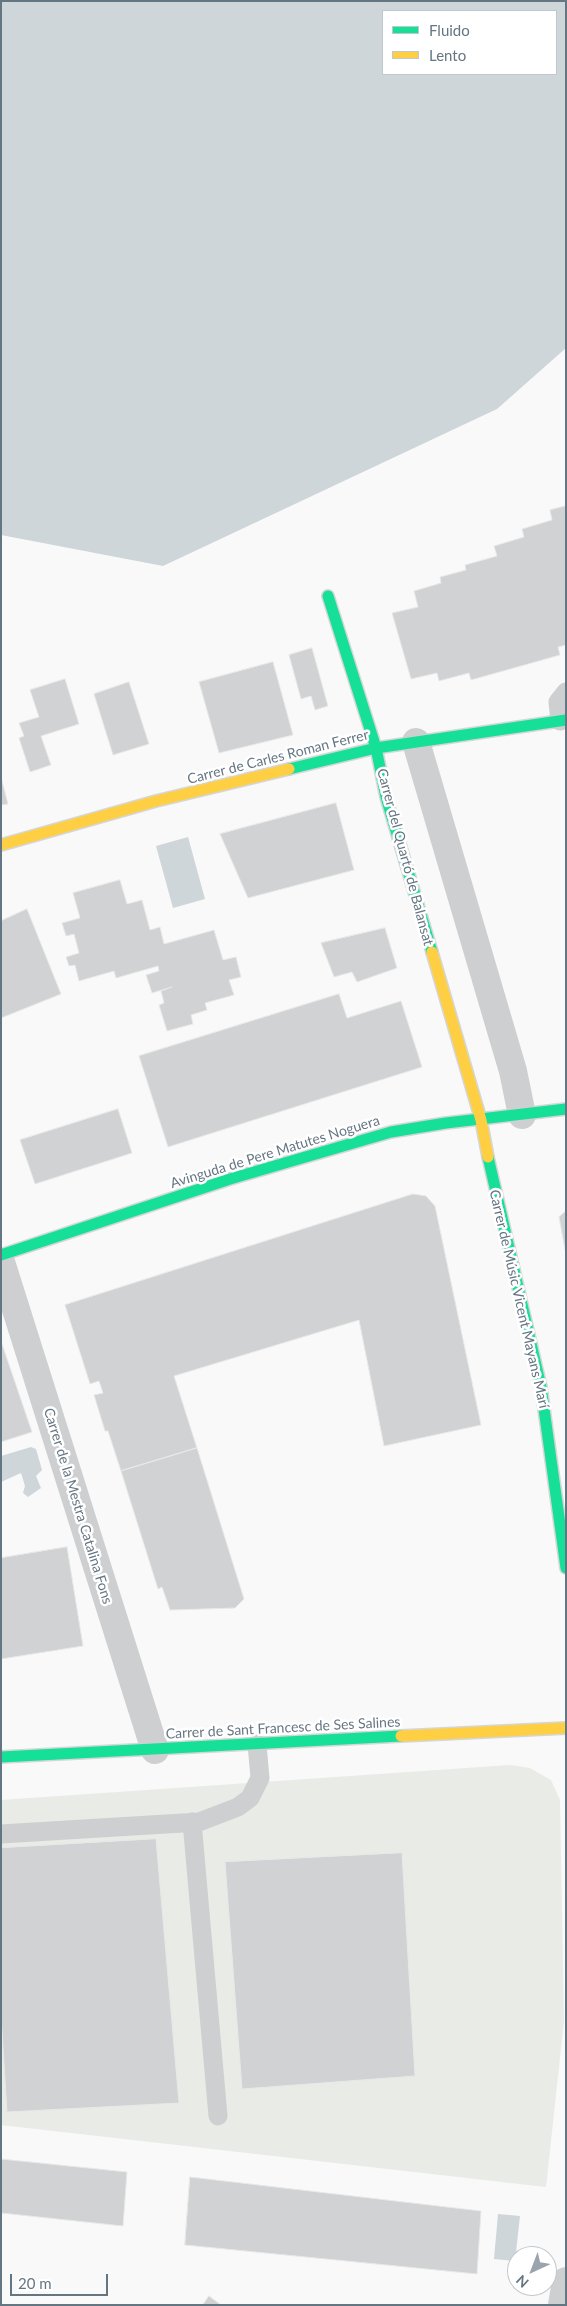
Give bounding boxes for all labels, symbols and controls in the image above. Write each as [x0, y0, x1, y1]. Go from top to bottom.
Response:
legend [382, 10, 557, 75]
text: Fluido [429, 21, 470, 39]
text: Lento [429, 46, 466, 64]
street label: Carrer de Carles Roman Ferrer [186, 726, 370, 788]
street label: Carrer del Quartó de Balansat [373, 767, 437, 947]
street label: Avinguda de Pere Matutes Noguera [168, 1112, 382, 1192]
street label: Carrer de Músic Vicent Mayans Marí [486, 1188, 552, 1410]
street label: Carrer de la Mestra Catalina Fons [40, 1406, 116, 1606]
street label: Carrer de Sant Francesc de Ses Salines [165, 1713, 401, 1743]
north arrow [507, 2246, 557, 2296]
scale bar [12, 2264, 110, 2296]
text: N [512, 2272, 532, 2292]
text: 20 m [18, 2274, 52, 2292]

